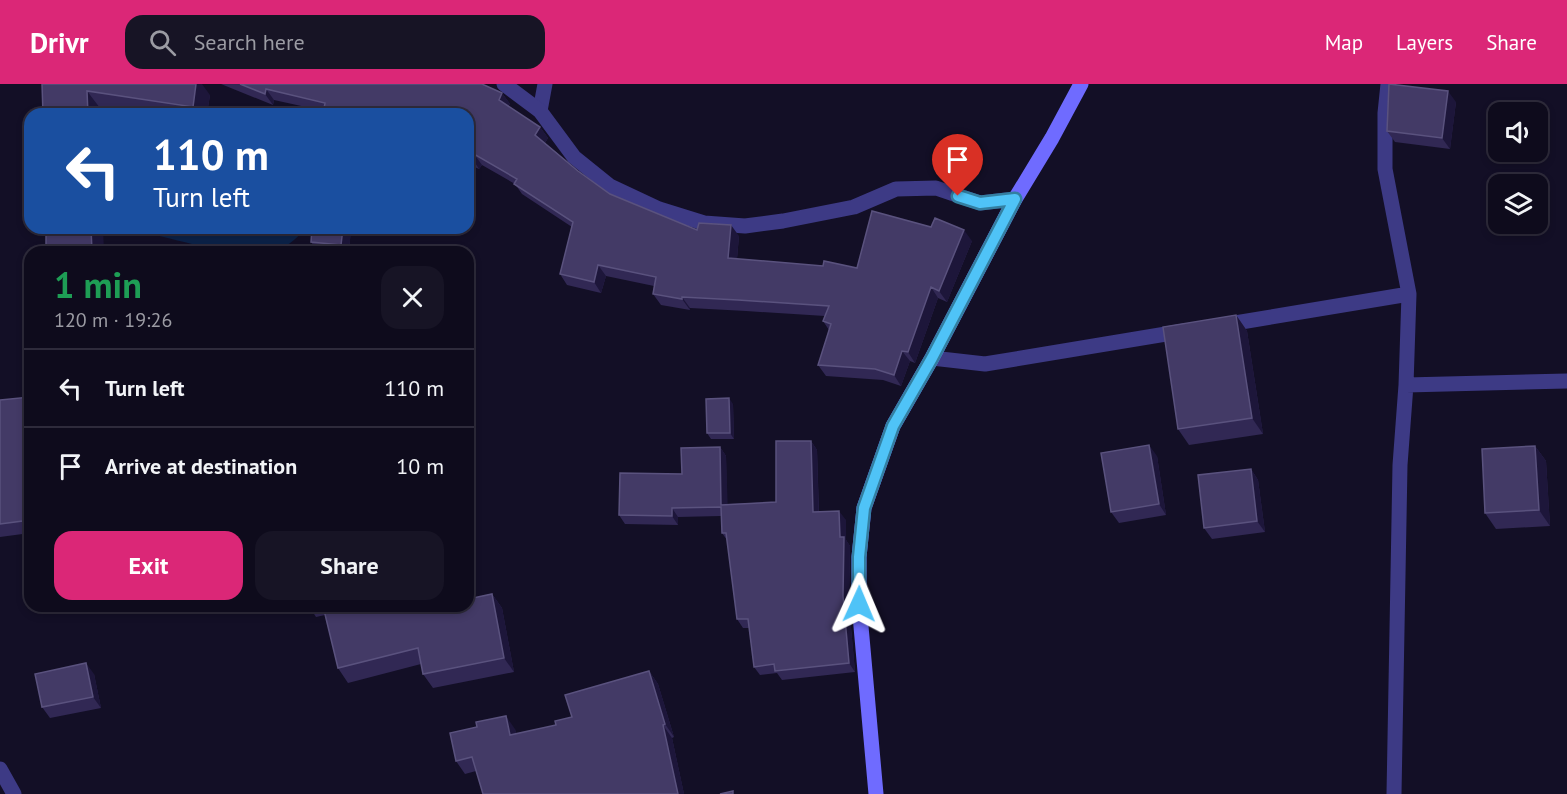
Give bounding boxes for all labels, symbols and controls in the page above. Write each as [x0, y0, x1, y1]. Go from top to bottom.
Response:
search box [125, 15, 545, 69]
text: Drivr [30, 24, 89, 61]
icon: search [146, 26, 179, 59]
text: Search here [194, 28, 305, 56]
text: Map [1325, 29, 1363, 56]
text: Layers [1396, 29, 1453, 56]
text: Share [1486, 29, 1537, 56]
map controls [1488, 102, 1548, 234]
button: sound [1488, 102, 1548, 162]
text: 110 m [153, 127, 269, 182]
icon: left [54, 132, 132, 210]
pin [932, 134, 983, 196]
icon: arrive [941, 143, 974, 176]
button: layers [1488, 174, 1548, 234]
text: Turn left [153, 180, 250, 214]
text: 1 min [54, 261, 142, 308]
button: close [381, 266, 444, 329]
text: 120 m · 19:26 [54, 307, 172, 333]
icon: left [54, 372, 87, 405]
text: Turn left [105, 374, 185, 402]
text: 110 m [384, 374, 444, 402]
icon: arrive [54, 450, 87, 483]
text: Arrive at destination [105, 452, 297, 480]
text: 10 m [396, 452, 444, 480]
button: Exit [54, 531, 243, 600]
button: Share [255, 531, 444, 600]
position arrow [827, 572, 891, 636]

